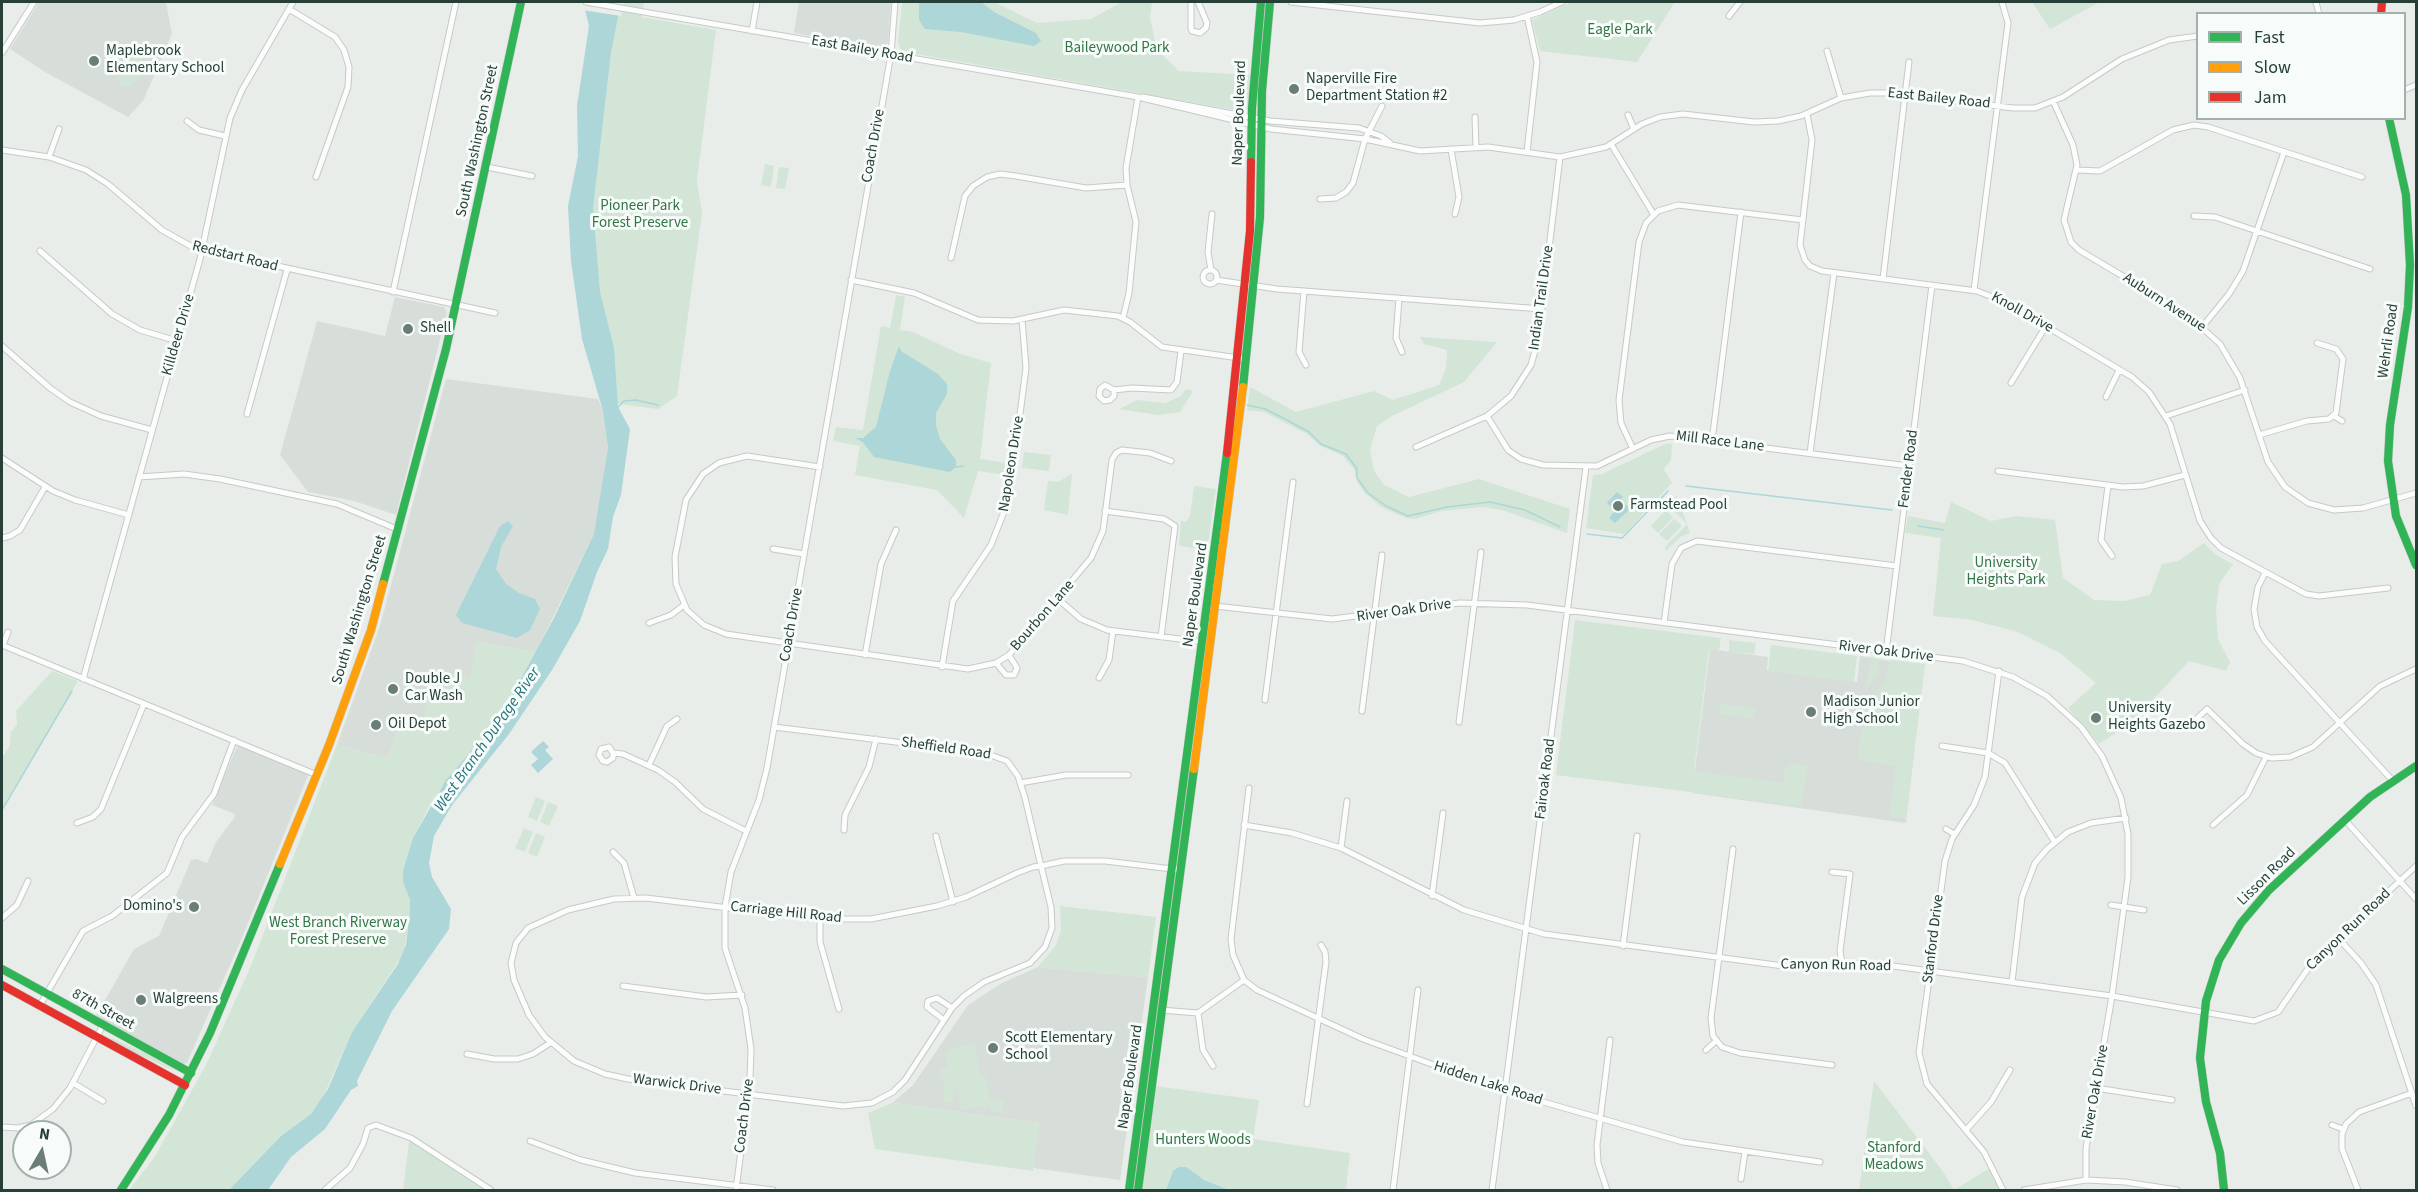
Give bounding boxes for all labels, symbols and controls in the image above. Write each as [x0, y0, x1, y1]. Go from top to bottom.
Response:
legend [2196, 12, 2406, 120]
park label: Eagle Park [1587, 22, 1653, 40]
text: Fast [2254, 25, 2285, 50]
street label: East Bailey Road [810, 32, 914, 68]
park label: Baileywood Park [1065, 40, 1169, 58]
place label: Maplebrook Elementary School [106, 43, 224, 78]
marker: Maplebrook Elementary School [87, 54, 101, 68]
text: Slow [2254, 55, 2291, 80]
street label: Naper Boulevard [1229, 60, 1251, 166]
street label: South Washington Street [453, 63, 503, 219]
place label: Naperville Fire Department Station #2 [1306, 71, 1448, 106]
marker: Naperville Fire Department Station #2 [1287, 82, 1301, 96]
street label: East Bailey Road [1887, 85, 1991, 113]
text: Jam [2254, 85, 2287, 110]
street label: Coach Drive [859, 108, 889, 184]
park label: Pioneer Park Forest Preserve [592, 198, 688, 233]
street label: Redstart Road [190, 238, 280, 276]
street label: Indian Trail Drive [1526, 244, 1558, 352]
street label: Auburn Avenue [2119, 269, 2209, 337]
street label: Knoll Drive [1988, 289, 2056, 337]
street label: Killdeer Drive [159, 292, 199, 378]
street label: Wehrli Road [2375, 302, 2403, 380]
place label: Shell [420, 320, 451, 338]
marker: Shell [401, 322, 415, 336]
street label: Napoleon Drive [996, 415, 1028, 513]
street label: Mill Race Lane [1675, 428, 1765, 456]
street label: Fender Road [1895, 429, 1923, 509]
place label: Farmstead Pool [1630, 497, 1727, 515]
marker: Farmstead Pool [1611, 499, 1625, 513]
street label: South Washington Street [329, 533, 391, 687]
street label: Naper Boulevard [1180, 542, 1212, 648]
park label: University Heights Park [1967, 555, 2045, 590]
street label: Bourbon Lane [1007, 577, 1079, 655]
street label: Coach Drive [777, 587, 807, 663]
street label: River Oak Drive [1356, 595, 1452, 627]
street label: River Oak Drive [1838, 637, 1934, 667]
water label: West Branch DuPage River [431, 664, 545, 816]
place label: Double J Car Wash [405, 671, 463, 706]
marker: Double J Car Wash [386, 682, 400, 696]
place label: Madison Junior High School [1823, 694, 1920, 729]
place label: University Heights Gazebo [2108, 700, 2206, 735]
marker: Madison Junior High School [1804, 705, 1818, 719]
marker: University Heights Gazebo [2089, 711, 2103, 725]
place label: Oil Depot [388, 716, 446, 734]
marker: Oil Depot [369, 718, 383, 732]
street label: Sheffield Road [900, 734, 992, 764]
street label: Fairoak Road [1532, 738, 1560, 820]
street label: Lisson Road [2234, 844, 2300, 910]
street label: Canyon Run Road [2303, 885, 2395, 975]
street label: Stanford Drive [1920, 894, 1948, 984]
place label: Domino's [123, 898, 182, 916]
street label: Carriage Hill Road [729, 898, 843, 928]
marker: Domino's [187, 900, 201, 914]
park label: West Branch Riverway Forest Preserve [269, 915, 407, 950]
street label: Canyon Run Road [1780, 956, 1892, 976]
street label: 87th Street [69, 985, 137, 1035]
place label: Walgreens [153, 991, 218, 1009]
marker: Walgreens [134, 993, 148, 1007]
street label: Naper Boulevard [1115, 1024, 1147, 1130]
place label: Scott Elementary School [1005, 1030, 1112, 1065]
marker: Scott Elementary School [986, 1041, 1000, 1055]
street label: River Oak Drive [2079, 1044, 2113, 1140]
street label: Hidden Lake Road [1431, 1058, 1545, 1110]
street label: Warwick Drive [632, 1071, 722, 1099]
street label: Coach Drive [732, 1078, 758, 1154]
north arrow [12, 1120, 72, 1180]
text: N [38, 1122, 51, 1146]
park label: Hunters Woods [1155, 1132, 1251, 1150]
park label: Stanford Meadows [1864, 1140, 1924, 1175]

